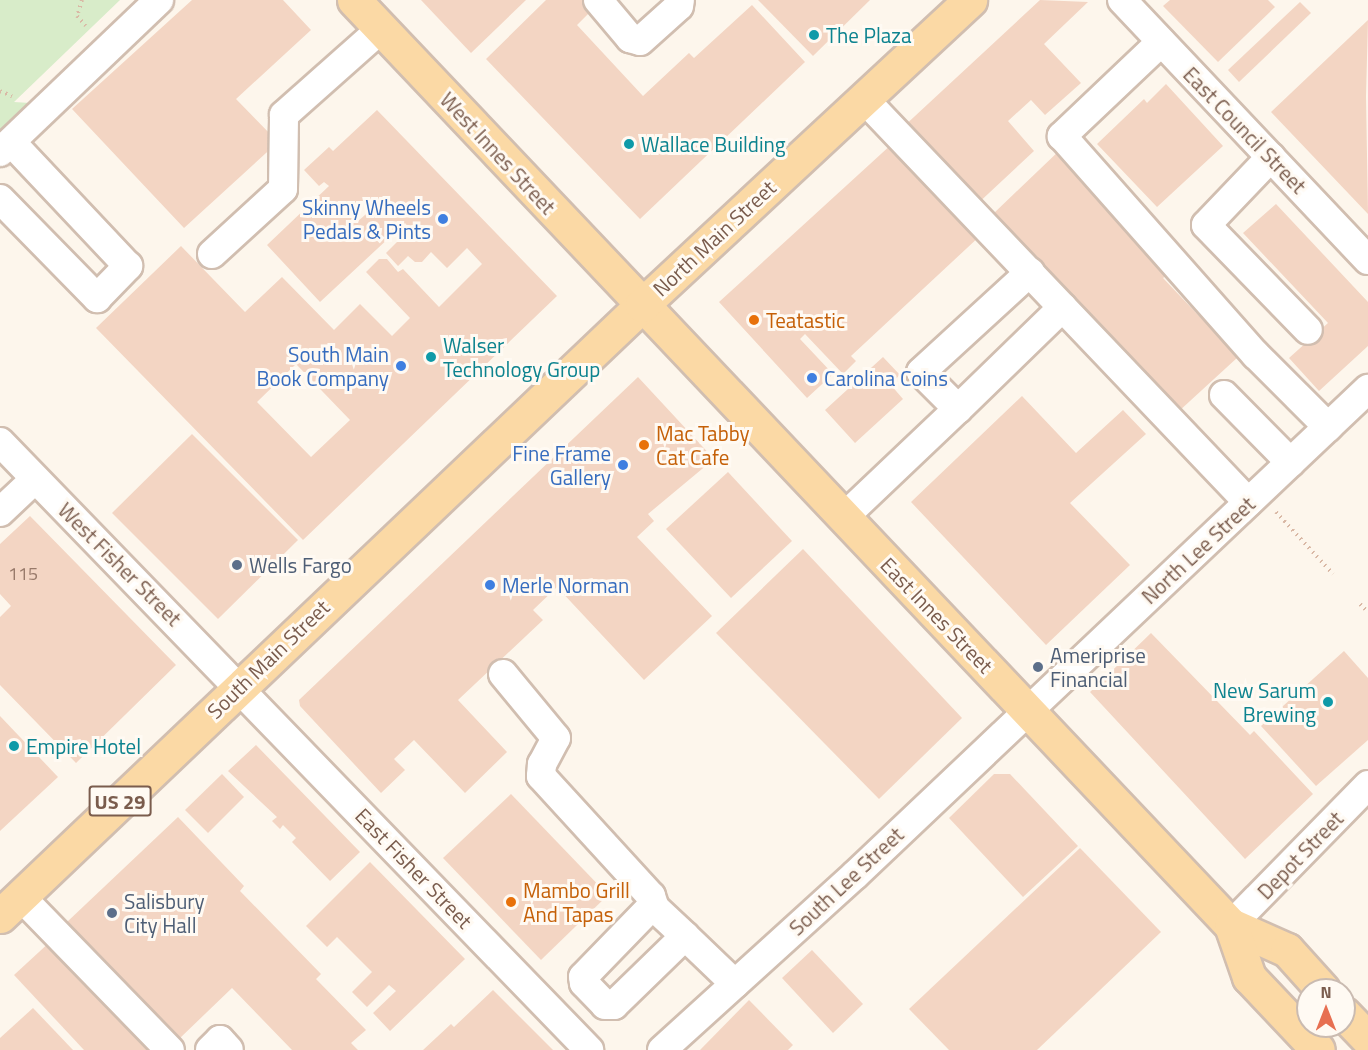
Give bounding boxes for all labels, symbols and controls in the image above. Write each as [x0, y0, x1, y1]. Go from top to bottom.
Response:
place label: The Plaza [826, 22, 911, 48]
marker: The Plaza [807, 28, 821, 42]
street label: East Council Street [1178, 62, 1312, 198]
street label: West Innes Street [435, 87, 561, 219]
place label: Wallace Building [641, 131, 786, 157]
marker: Wallace Building [622, 137, 636, 151]
street label: North Main Street [647, 175, 781, 301]
place label: Skinny Wheels Pedals & Pints [302, 194, 431, 244]
marker: Skinny Wheels Pedals & Pints [436, 212, 450, 226]
place label: Teatastic [766, 307, 845, 333]
marker: Teatastic [747, 313, 761, 327]
place label: Walser Technology Group [443, 332, 600, 382]
place label: South Main Book Company [256, 341, 389, 391]
marker: Walser Technology Group [424, 350, 438, 364]
marker: South Main Book Company [394, 359, 408, 373]
place label: Carolina Coins [824, 365, 948, 391]
marker: Carolina Coins [805, 371, 819, 385]
place label: Mac Tabby Cat Cafe [656, 420, 750, 470]
marker: Mac Tabby Cat Cafe [637, 438, 651, 452]
place label: Fine Frame Gallery [512, 440, 611, 490]
marker: Fine Frame Gallery [616, 458, 630, 472]
street label: North Lee Street [1136, 491, 1260, 609]
street label: West Fisher Street [53, 497, 187, 631]
place label: Wells Fargo [249, 552, 352, 578]
street label: East Innes Street [876, 552, 998, 678]
marker: Wells Fargo [230, 558, 244, 572]
house number: 115 [8, 563, 38, 585]
place label: Merle Norman [502, 572, 629, 598]
marker: Merle Norman [483, 578, 497, 592]
street label: South Main Street [202, 594, 334, 724]
place label: Ameriprise Financial [1050, 642, 1146, 692]
marker: Ameriprise Financial [1031, 660, 1045, 674]
place label: New Sarum Brewing [1213, 677, 1316, 727]
marker: New Sarum Brewing [1321, 695, 1335, 709]
place label: Empire Hotel [26, 733, 141, 759]
marker: Empire Hotel [7, 739, 21, 753]
road number: US 29 [88, 784, 152, 818]
street label: East Fisher Street [350, 803, 478, 933]
street label: Depot Street [1252, 806, 1348, 904]
street label: South Lee Street [784, 822, 908, 940]
place label: Mambo Grill And Tapas [523, 877, 630, 927]
place label: Salisbury City Hall [124, 888, 205, 938]
marker: Mambo Grill And Tapas [504, 895, 518, 909]
marker: Salisbury City Hall [105, 906, 119, 920]
north arrow [1296, 978, 1356, 1038]
text: N [1320, 980, 1332, 1004]

